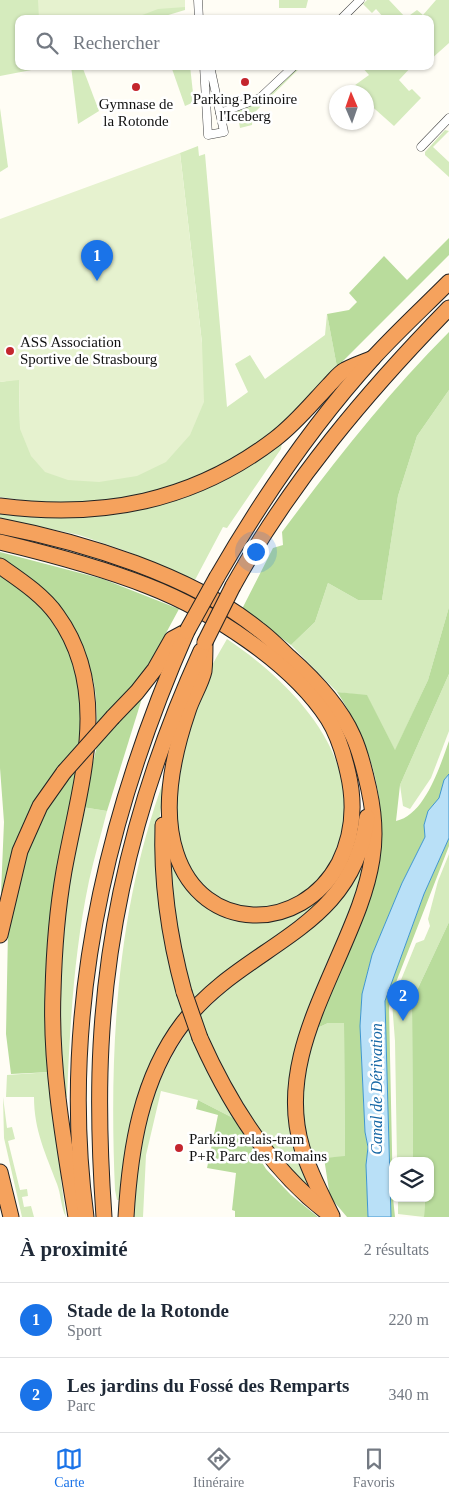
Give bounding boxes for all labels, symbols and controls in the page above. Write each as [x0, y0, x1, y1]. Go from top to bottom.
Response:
search box [15, 15, 434, 70]
icon: search [33, 29, 61, 57]
text: Rechercher [73, 32, 160, 53]
marker: Parking Patinoire l'Iceberg [239, 76, 251, 88]
marker: Gymnase de la Rotonde [130, 81, 142, 93]
north arrow [329, 85, 374, 130]
place label: Parking Patinoire l'Iceberg [193, 91, 298, 124]
place label: Gymnase de la Rotonde [99, 96, 174, 129]
pin: 1 [81, 240, 113, 281]
place label: ASS Association Sportive de Strasbourg [20, 334, 158, 367]
marker: ASS Association Sportive de Strasbourg [4, 345, 16, 357]
your location [243, 539, 269, 565]
pin: 2 [387, 980, 419, 1021]
water label: Canal de Dérivation [368, 1023, 385, 1155]
place label: Parking relais-tram P+R Parc des Romains [189, 1131, 327, 1164]
marker: Parking relais-tram P+R Parc des Romains [173, 1142, 185, 1154]
map controls [389, 1157, 434, 1202]
button: layers [389, 1157, 434, 1202]
text: À proximité [20, 1237, 128, 1261]
text: 2 résultats [364, 1241, 429, 1258]
text: Stade de la Rotonde [67, 1300, 229, 1321]
text: 1 [32, 1311, 40, 1328]
text: 220 m [389, 1311, 429, 1328]
text: Sport [67, 1322, 102, 1339]
text: Les jardins du Fossé des Remparts [67, 1375, 349, 1396]
text: 2 [32, 1386, 40, 1403]
text: 340 m [389, 1386, 429, 1403]
text: Parc [67, 1397, 95, 1414]
tab: Carte [54, 1445, 85, 1491]
tab: Itinéraire [193, 1445, 244, 1491]
tab: Favoris [353, 1445, 395, 1491]

